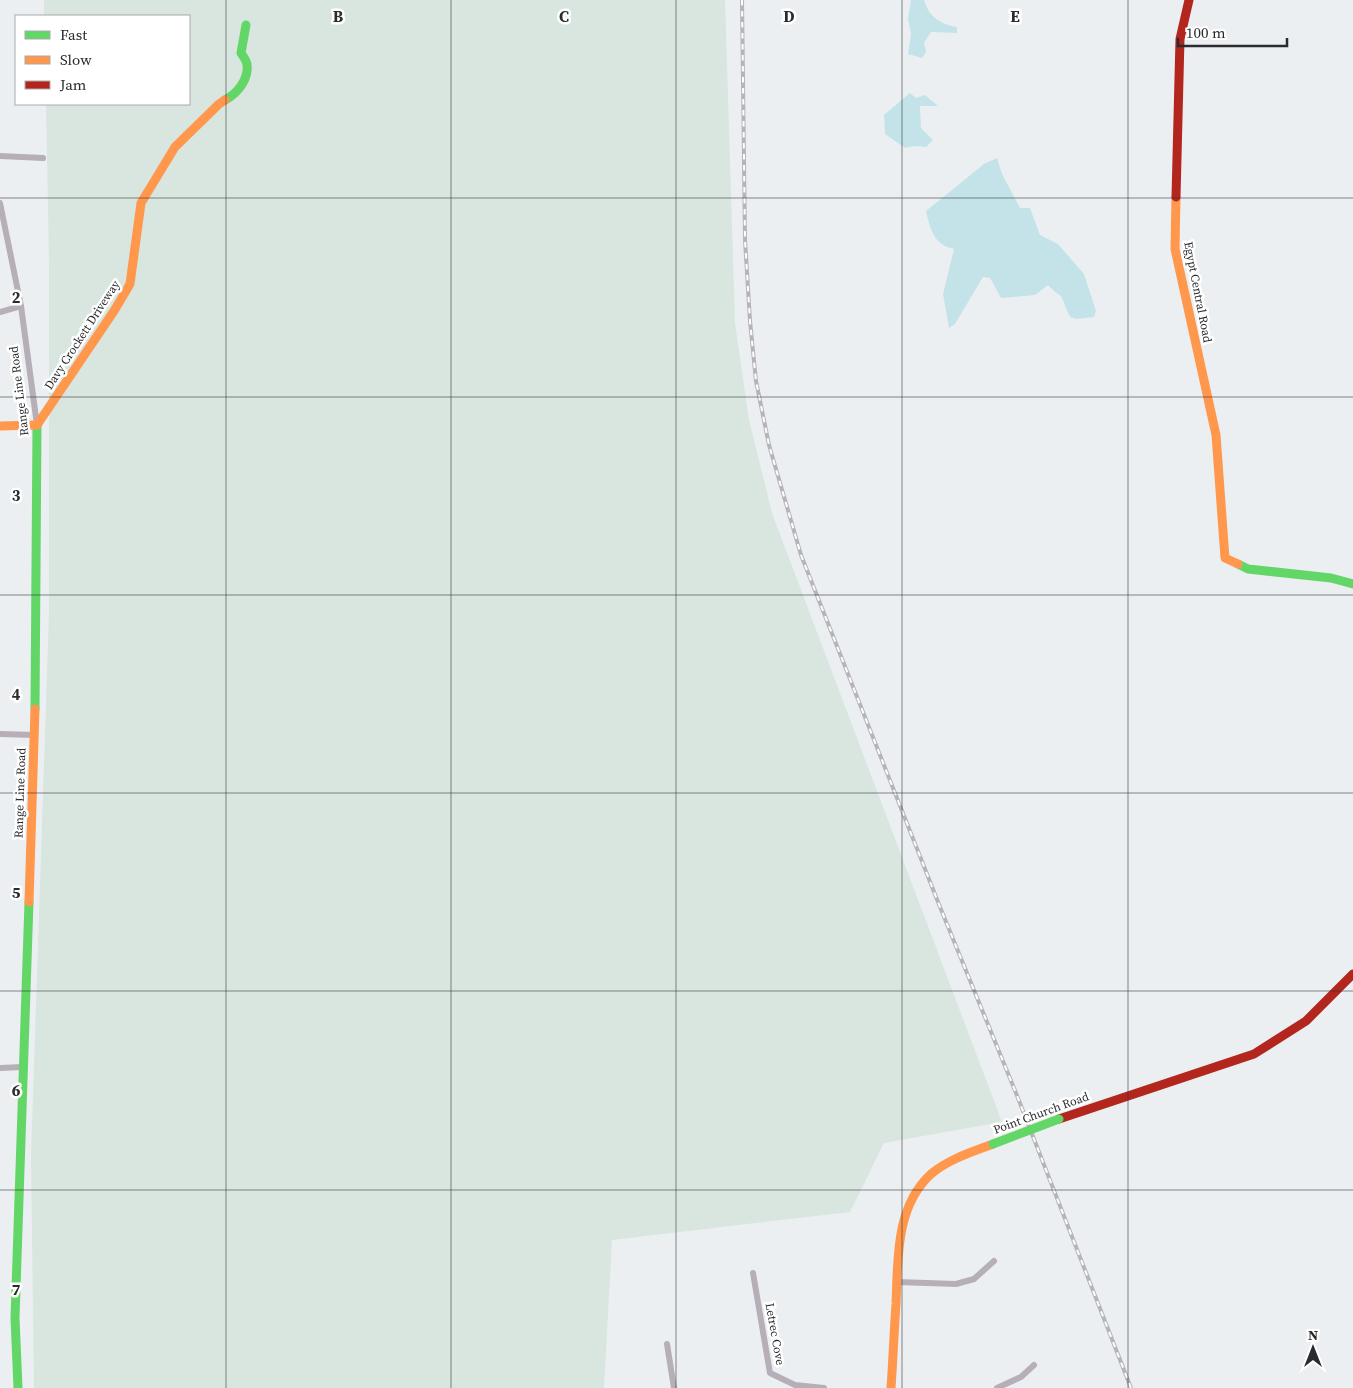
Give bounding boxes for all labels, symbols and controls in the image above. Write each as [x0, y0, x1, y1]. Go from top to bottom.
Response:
text: B [333, 5, 344, 27]
text: C [559, 5, 569, 27]
text: D [783, 5, 795, 27]
text: E [1010, 5, 1020, 27]
legend [15, 15, 190, 105]
scale bar [1178, 15, 1287, 47]
text: 100 m [1186, 22, 1226, 43]
text: Fast [60, 24, 87, 45]
text: Slow [60, 49, 92, 70]
text: Jam [59, 74, 87, 95]
street label: Egypt Central Road [1180, 240, 1216, 344]
street label: Davy Crockett Driveway [41, 277, 124, 393]
text: 2 [12, 286, 21, 308]
street label: Range Line Road [6, 345, 32, 437]
text: 3 [12, 484, 21, 506]
text: 4 [12, 683, 21, 705]
street label: Range Line Road [10, 747, 30, 838]
text: 5 [12, 881, 21, 903]
text: 6 [12, 1079, 21, 1101]
street label: Point Church Road [991, 1088, 1091, 1138]
text: 7 [12, 1278, 21, 1300]
street label: Letrec Cove [762, 1302, 788, 1366]
north arrow [1288, 1323, 1338, 1373]
text: N [1308, 1325, 1318, 1345]

